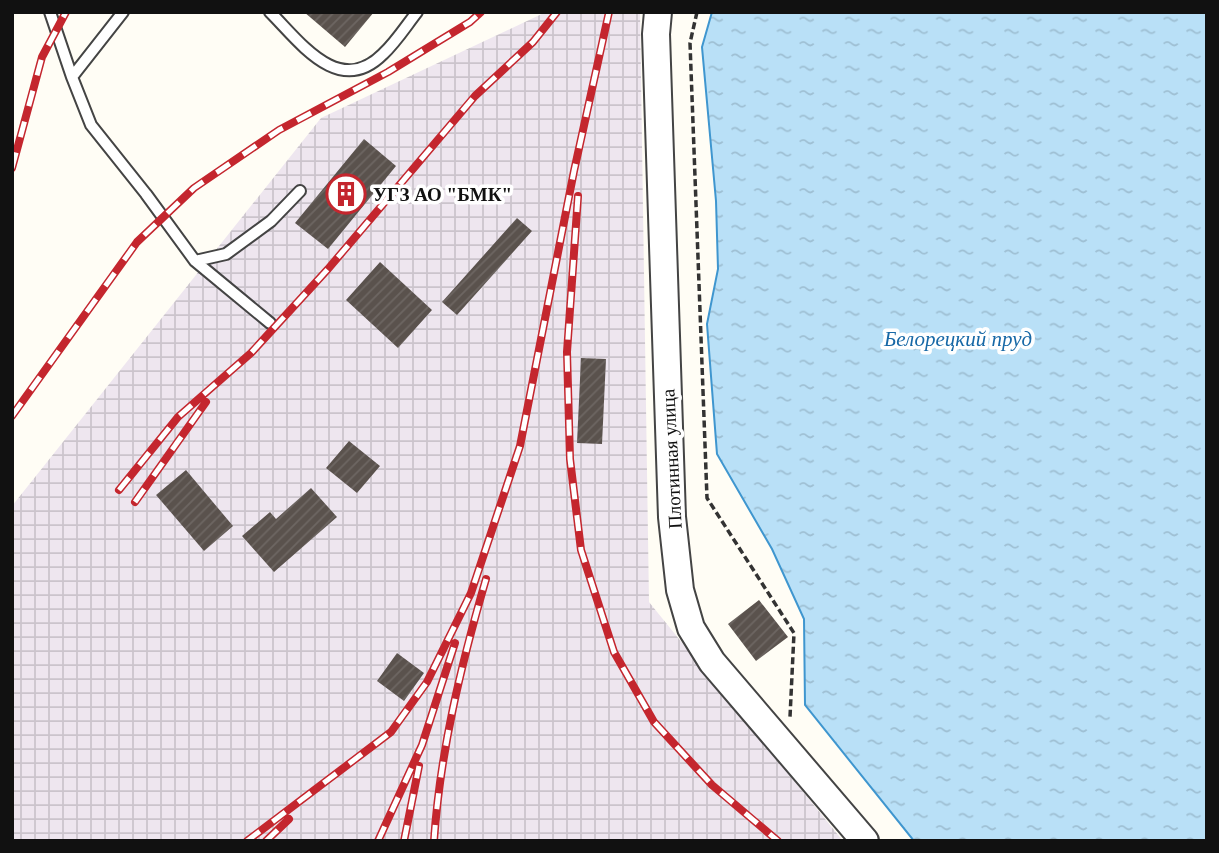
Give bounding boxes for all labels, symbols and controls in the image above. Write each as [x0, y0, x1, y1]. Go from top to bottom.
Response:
building icon: УГЗ АО "БМК" [325, 173, 367, 215]
place label: УГЗ АО "БМК" [373, 184, 512, 205]
water label: Белорецкий пруд [883, 327, 1032, 351]
street label: Плотинная улица [657, 388, 686, 529]

